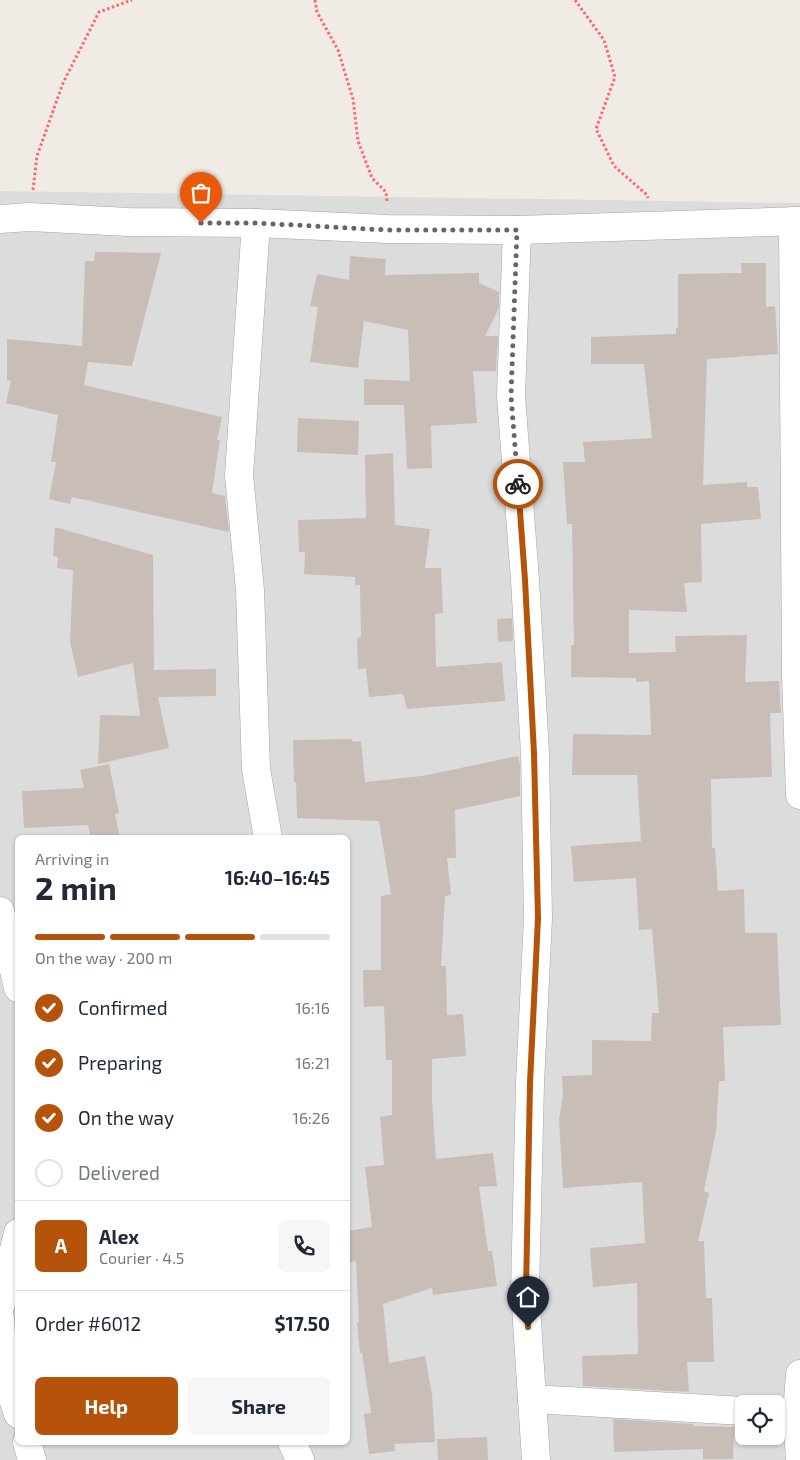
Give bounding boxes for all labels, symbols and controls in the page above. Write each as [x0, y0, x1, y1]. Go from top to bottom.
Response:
pin [180, 172, 222, 223]
icon: bag [187, 179, 215, 207]
courier [493, 459, 543, 509]
icon: bike [504, 470, 532, 498]
text: Arriving in [35, 849, 109, 868]
text: 16:40–16:45 [225, 866, 330, 889]
text: 2 min [35, 868, 117, 906]
text: On the way · 200 m [35, 948, 172, 967]
icon: check [35, 994, 63, 1022]
text: Confirmed [78, 996, 168, 1019]
text: 16:16 [295, 998, 330, 1017]
icon: check [35, 1049, 63, 1077]
text: Preparing [78, 1051, 162, 1074]
text: 16:21 [295, 1053, 330, 1072]
icon: check [35, 1104, 63, 1132]
text: On the way [78, 1106, 174, 1129]
text: 16:26 [293, 1108, 330, 1127]
text: Delivered [78, 1161, 160, 1184]
button: phone [278, 1220, 330, 1272]
text: Alex [99, 1225, 139, 1248]
text: A [55, 1234, 67, 1257]
text: Courier · 4.5 [99, 1248, 184, 1267]
pin [507, 1276, 549, 1327]
icon: home [514, 1283, 542, 1311]
text: Order #6012 [35, 1312, 141, 1335]
text: $17.50 [274, 1312, 330, 1335]
button: Help [35, 1377, 178, 1435]
button: Share [188, 1377, 330, 1435]
map controls [735, 1395, 785, 1445]
button: locate [735, 1395, 785, 1445]

